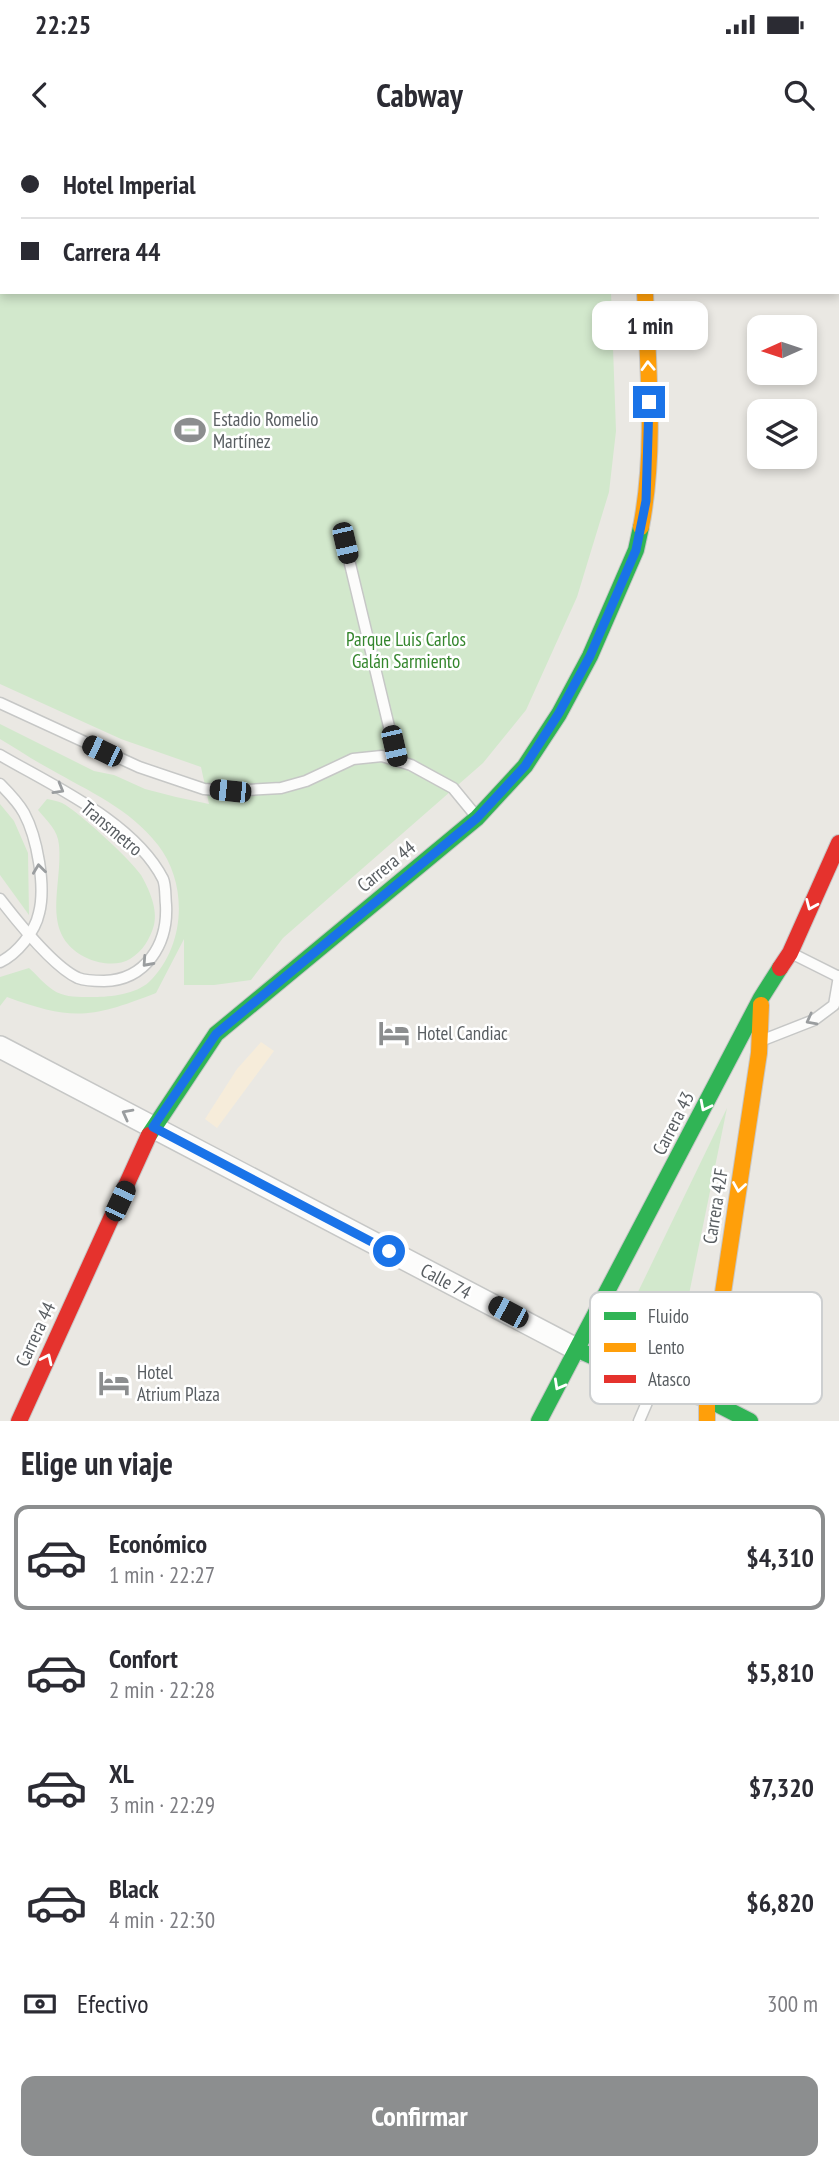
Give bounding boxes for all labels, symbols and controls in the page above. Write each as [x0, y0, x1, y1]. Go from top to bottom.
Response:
text: 22:25 [35, 8, 91, 41]
text: Cabway [376, 74, 463, 116]
icon: back [21, 76, 59, 114]
icon: search [780, 76, 818, 114]
text: Hotel Imperial [63, 168, 195, 201]
text: Carrera 44 [63, 235, 160, 268]
callout: 1 min [591, 300, 707, 350]
text: 1 min [627, 311, 673, 340]
north arrow [747, 315, 817, 385]
map controls [747, 315, 817, 469]
one-way arrow [640, 361, 656, 371]
route end [633, 386, 665, 418]
button: layers [747, 399, 817, 469]
place label: Estadio Romelio Martínez [213, 407, 319, 453]
sports icon: Estadio Romelio Martínez [173, 413, 207, 447]
car [331, 520, 360, 566]
park label: Parque Luis Carlos Galán Sarmiento [346, 627, 466, 673]
car [380, 723, 409, 769]
car [79, 732, 126, 770]
car [209, 778, 252, 804]
one-way arrow [52, 781, 65, 794]
street label: Transmetro [76, 795, 148, 861]
street label: Carrera 44 [352, 835, 420, 897]
one-way arrow [31, 863, 46, 875]
one-way arrow [805, 898, 819, 910]
one-way arrow [143, 954, 156, 967]
one-way arrow [806, 1012, 819, 1025]
hotel icon: Hotel Candiac [377, 1016, 411, 1050]
place label: Hotel Candiac [417, 1021, 508, 1045]
street label: Carrera 43 [647, 1087, 699, 1159]
one-way arrow [700, 1099, 713, 1111]
one-way arrow [122, 1108, 134, 1122]
street label: Carrera 42F [697, 1166, 733, 1245]
car [102, 1178, 139, 1224]
one-way arrow [732, 1181, 747, 1193]
route start [373, 1235, 405, 1267]
street label: Calle 74 [417, 1258, 476, 1304]
legend [590, 1292, 822, 1404]
car [485, 1293, 532, 1331]
street label: Carrera 44 [10, 1298, 60, 1370]
text: Fluido [648, 1304, 689, 1328]
text: Lento [648, 1335, 685, 1359]
one-way arrow [39, 1354, 53, 1366]
place label: Hotel Atrium Plaza [137, 1360, 220, 1406]
hotel icon: Hotel Atrium Plaza [97, 1366, 131, 1400]
text: Atasco [648, 1367, 691, 1391]
one-way arrow [554, 1378, 567, 1391]
text: Elige un viaje [21, 1442, 173, 1484]
icon: car [25, 1526, 88, 1589]
text: Económico [109, 1527, 207, 1560]
text: $4,310 [746, 1541, 814, 1574]
text: 1 min · 22:27 [109, 1560, 215, 1589]
icon: car [25, 1641, 88, 1704]
text: Confort [109, 1642, 178, 1675]
text: $5,810 [746, 1656, 814, 1689]
text: 2 min · 22:28 [109, 1675, 215, 1704]
icon: car [25, 1756, 88, 1819]
text: XL [109, 1757, 134, 1790]
text: $7,320 [749, 1771, 814, 1804]
text: 3 min · 22:29 [109, 1790, 215, 1819]
icon: car [25, 1871, 88, 1934]
text: Black [109, 1872, 159, 1905]
text: $6,820 [746, 1886, 814, 1919]
text: 4 min · 22:30 [109, 1905, 215, 1934]
icon: cash [21, 1985, 59, 2023]
text: Efectivo [77, 1987, 149, 2020]
text: 300 m [767, 1989, 818, 2018]
button: Confirmar [21, 2076, 818, 2156]

